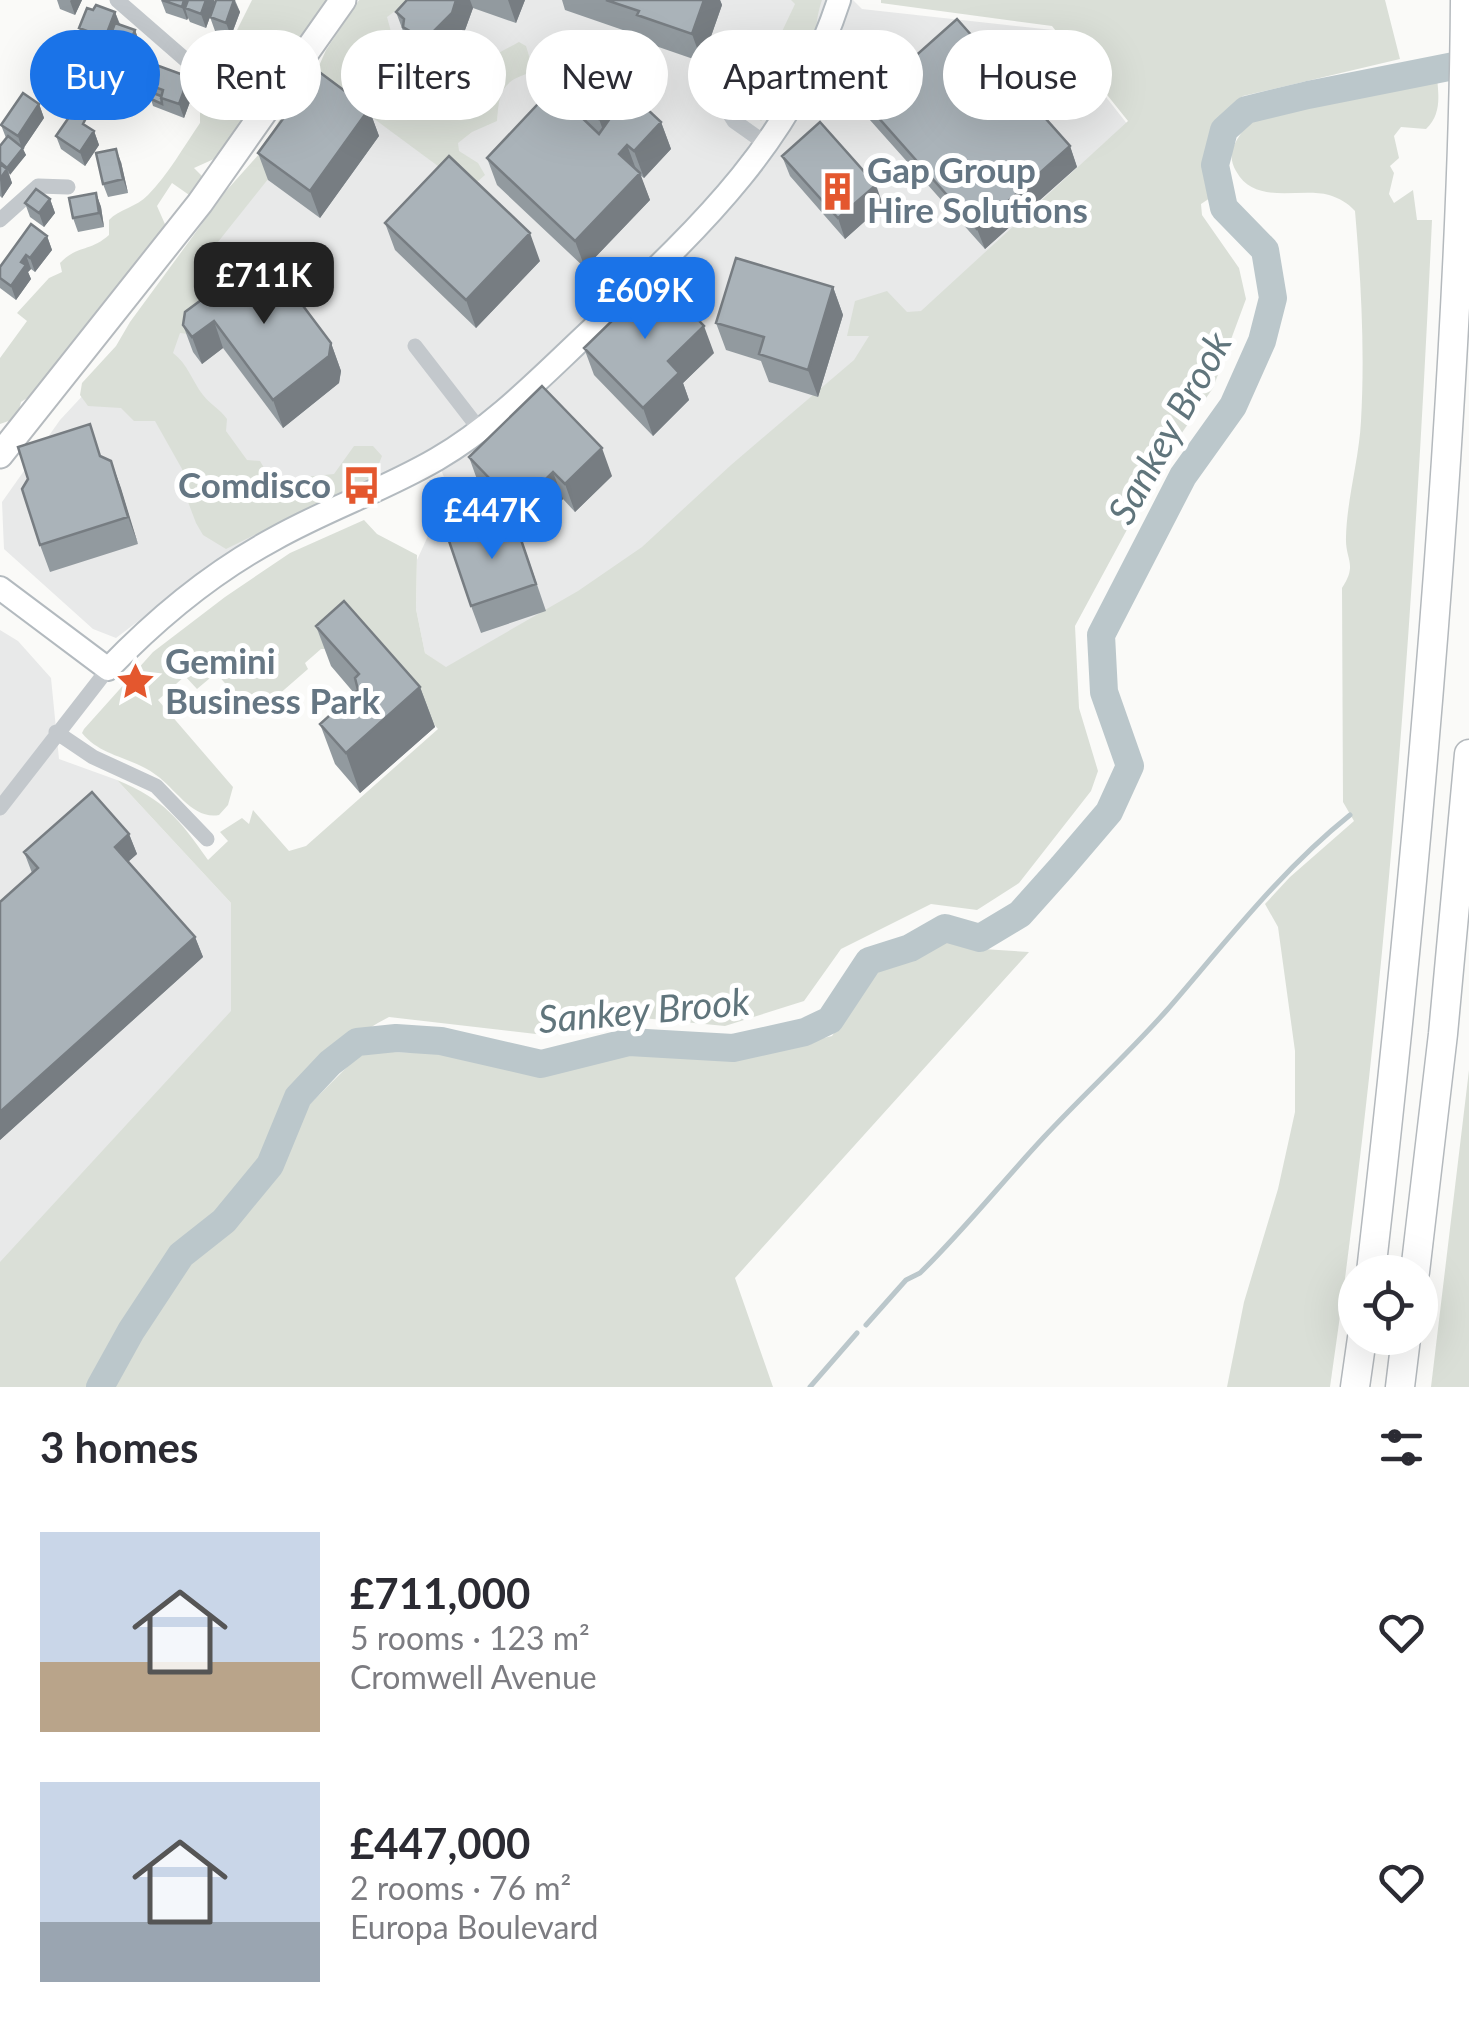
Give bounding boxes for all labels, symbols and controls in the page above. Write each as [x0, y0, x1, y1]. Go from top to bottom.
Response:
chip: Buy [30, 30, 160, 120]
chip: Rent [180, 30, 321, 120]
chip: Filters [341, 30, 506, 120]
chip: New [526, 30, 668, 120]
chip: Apartment [688, 30, 923, 120]
chip: House [943, 30, 1112, 120]
place label: Gap Group Hire Solutions [867, 148, 1088, 230]
building icon: Gap Group Hire Solutions [816, 170, 858, 212]
pin: £711K [194, 242, 334, 327]
text: £711K [216, 255, 312, 294]
pin: £609K [575, 257, 715, 342]
text: £609K [597, 270, 693, 309]
water label: Sankey Brook [1097, 322, 1240, 531]
place label: Comdisco [178, 463, 331, 505]
bus stop icon: Comdisco [340, 465, 382, 507]
pin: £447K [422, 477, 562, 562]
text: £447K [444, 490, 540, 529]
place label: Gemini Business Park [165, 639, 380, 721]
place icon: Gemini Business Park [114, 661, 156, 703]
water label: Sankey Brook [536, 977, 752, 1041]
map controls [1338, 1255, 1438, 1355]
button: locate [1338, 1255, 1438, 1355]
icon: filters [1374, 1420, 1429, 1475]
text: 3 homes [40, 1422, 198, 1472]
text: £711,000 [350, 1568, 530, 1618]
icon: home [120, 1572, 240, 1692]
icon: heart [1374, 1605, 1429, 1660]
text: 5 rooms · 123 m² [350, 1618, 590, 1657]
text: Cromwell Avenue [350, 1657, 597, 1696]
text: £447,000 [350, 1818, 530, 1868]
icon: home [120, 1822, 240, 1942]
icon: heart [1374, 1855, 1429, 1910]
text: 2 rooms · 76 m² [350, 1868, 571, 1907]
text: Europa Boulevard [350, 1907, 598, 1946]

